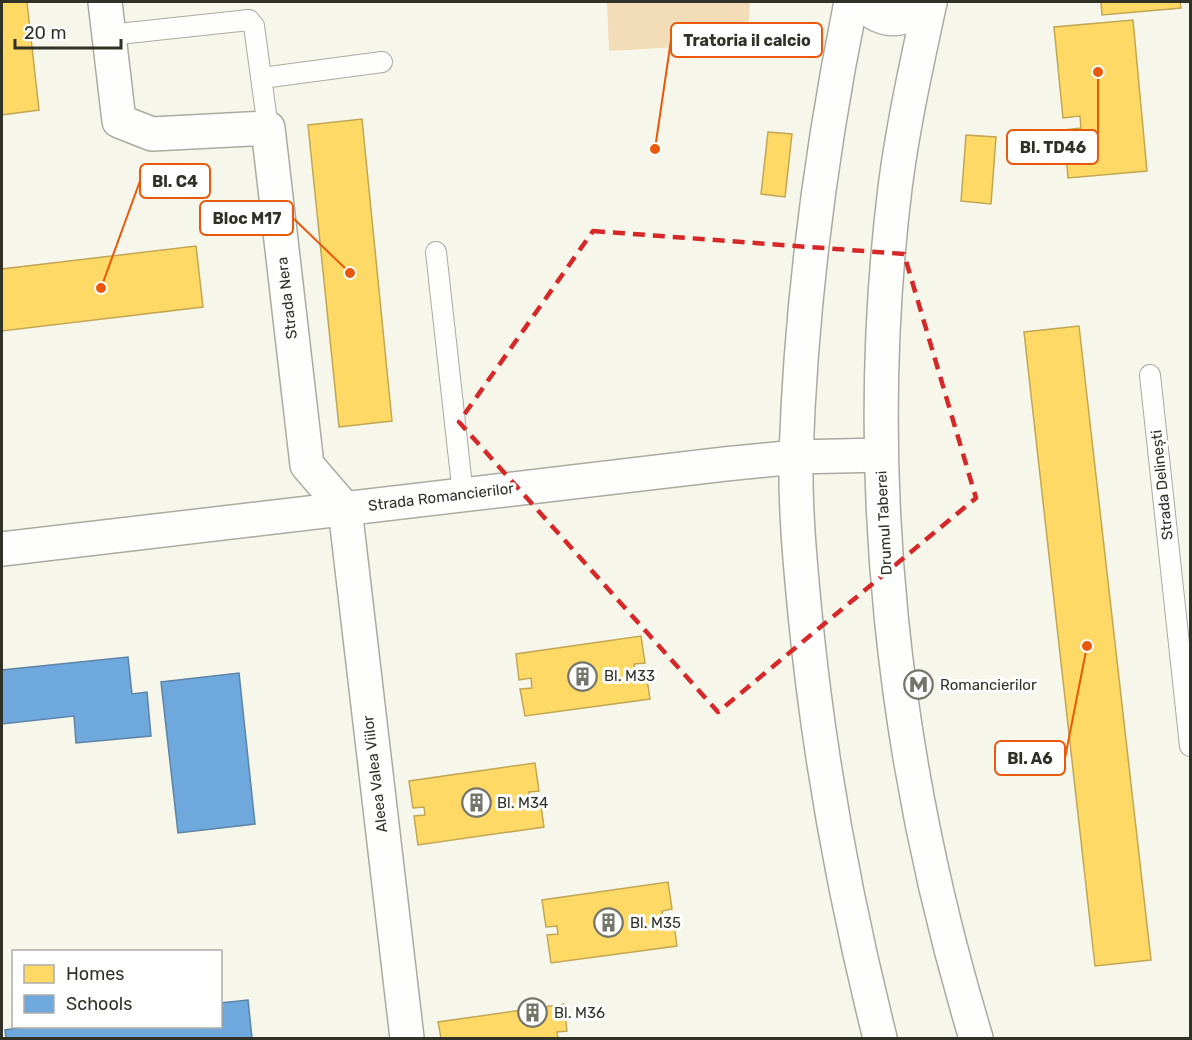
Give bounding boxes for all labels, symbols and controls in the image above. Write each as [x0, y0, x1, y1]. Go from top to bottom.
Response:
scale bar [15, 12, 122, 50]
text: 20 m [24, 22, 66, 44]
callout: Tratoria il calcio [671, 23, 822, 57]
text: Tratoria il calcio [683, 31, 811, 50]
callout: Bl. TD46 [1007, 130, 1098, 164]
text: Bl. TD46 [1020, 138, 1086, 157]
callout: Bl. C4 [140, 164, 210, 198]
text: Bl. C4 [152, 172, 198, 191]
callout: Bloc M17 [200, 201, 293, 235]
text: Bloc M17 [213, 209, 281, 228]
street label: Strada Nera [273, 256, 301, 340]
street label: Strada Delinești [1147, 429, 1177, 541]
street label: Drumul Taberei [872, 470, 896, 576]
street label: Strada Romancierilor [367, 479, 515, 515]
building icon: Bl. M33 [567, 660, 599, 692]
place label: Bl. M33 [604, 667, 655, 685]
metro station icon: Romancierilor [903, 669, 935, 701]
place label: Romancierilor [940, 676, 1037, 694]
street label: Aleea Valea Viilor [359, 714, 391, 834]
callout: Bl. A6 [995, 741, 1065, 775]
text: Bl. A6 [1007, 749, 1053, 768]
building icon: Bl. M34 [460, 787, 492, 819]
place label: Bl. M34 [497, 794, 548, 812]
building icon: Bl. M35 [593, 907, 625, 939]
place label: Bl. M35 [630, 914, 681, 932]
legend [12, 950, 222, 1028]
text: Homes [66, 963, 124, 985]
text: Schools [66, 993, 132, 1015]
building icon: Bl. M36 [517, 997, 549, 1029]
place label: Bl. M36 [554, 1004, 605, 1022]

